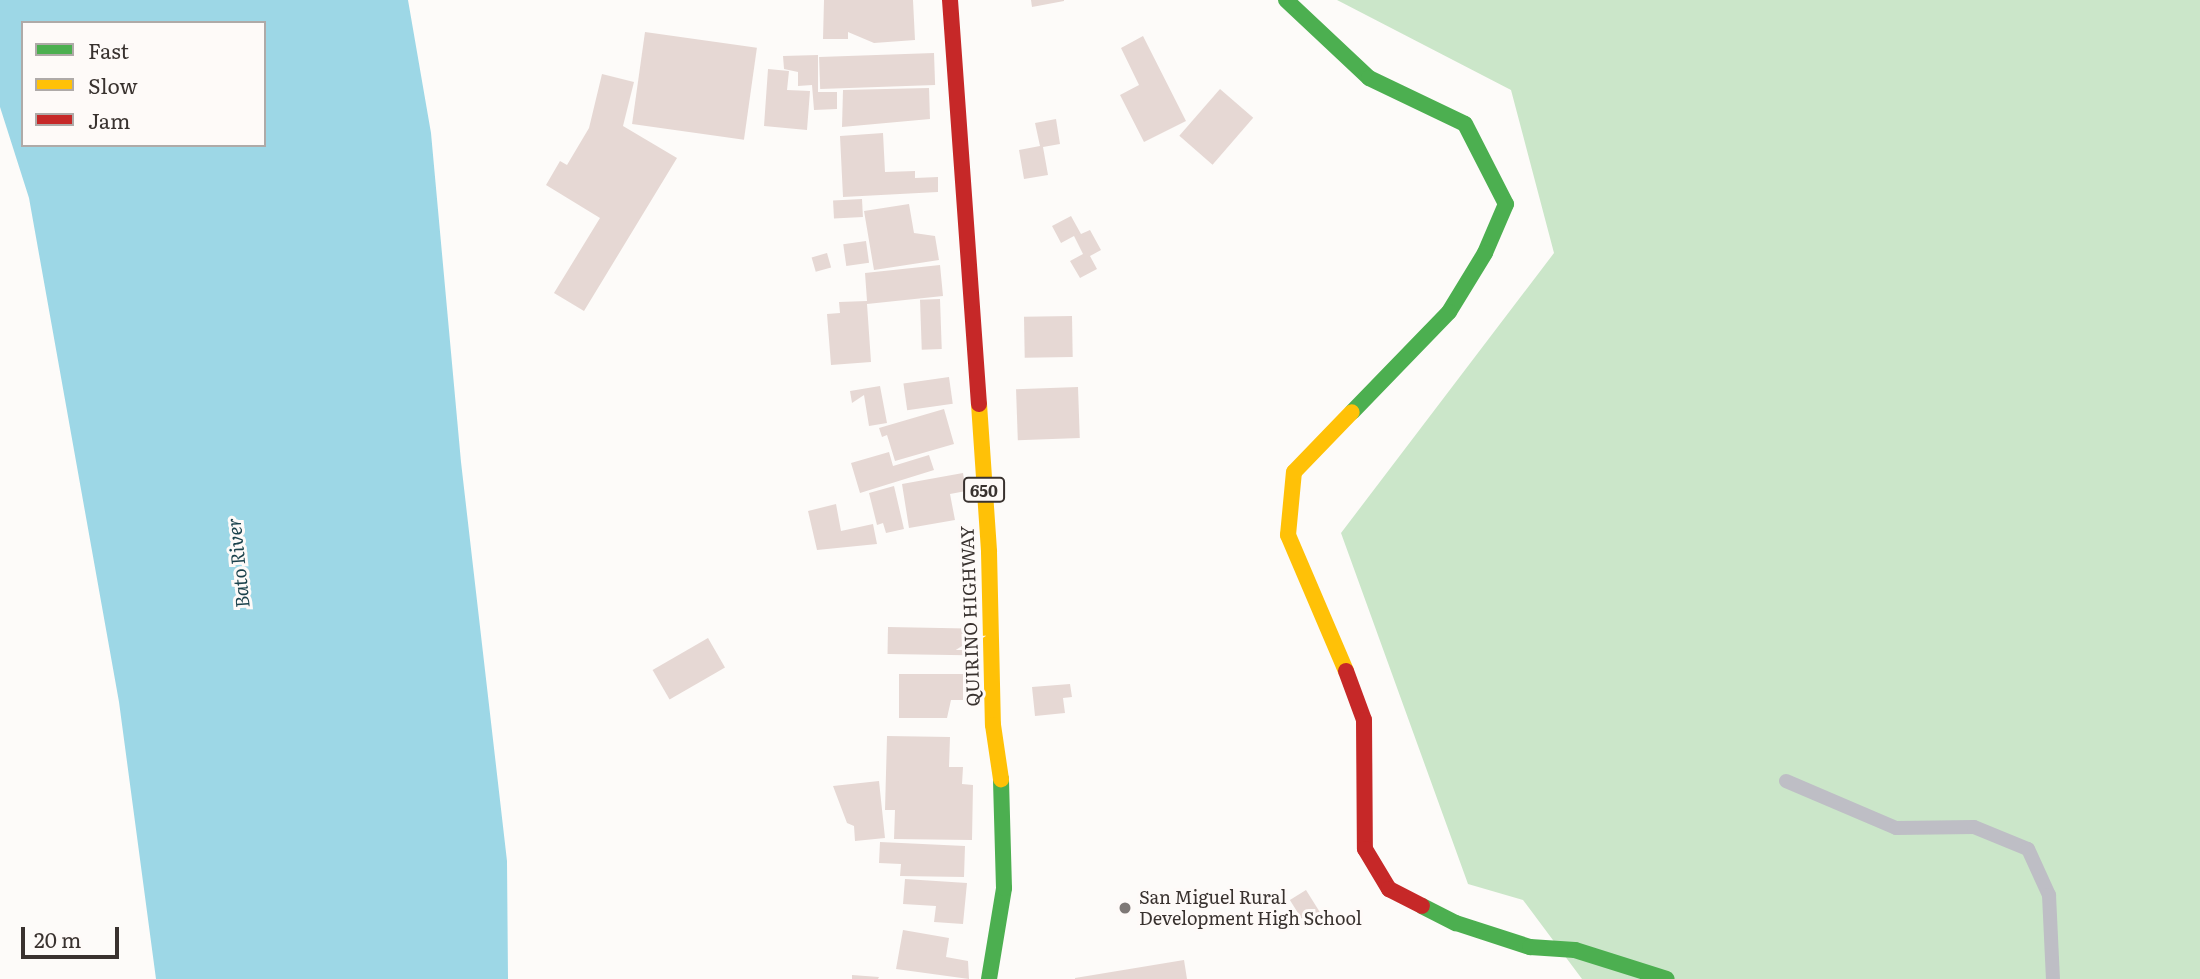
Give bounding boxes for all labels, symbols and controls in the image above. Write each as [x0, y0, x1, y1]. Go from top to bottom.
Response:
legend [21, 21, 266, 147]
text: Fast [88, 34, 129, 65]
text: Slow [88, 69, 138, 100]
text: Jam [88, 104, 130, 135]
road number: 650 [963, 477, 1005, 503]
water label: Bato River [222, 517, 254, 609]
street label: QUIRINO HIGHWAY [956, 525, 984, 707]
place label: San Miguel Rural Development High School [1139, 887, 1362, 930]
marker: San Miguel Rural Development High School [1117, 900, 1133, 916]
scale bar [24, 912, 122, 956]
text: 20 m [34, 923, 81, 954]

